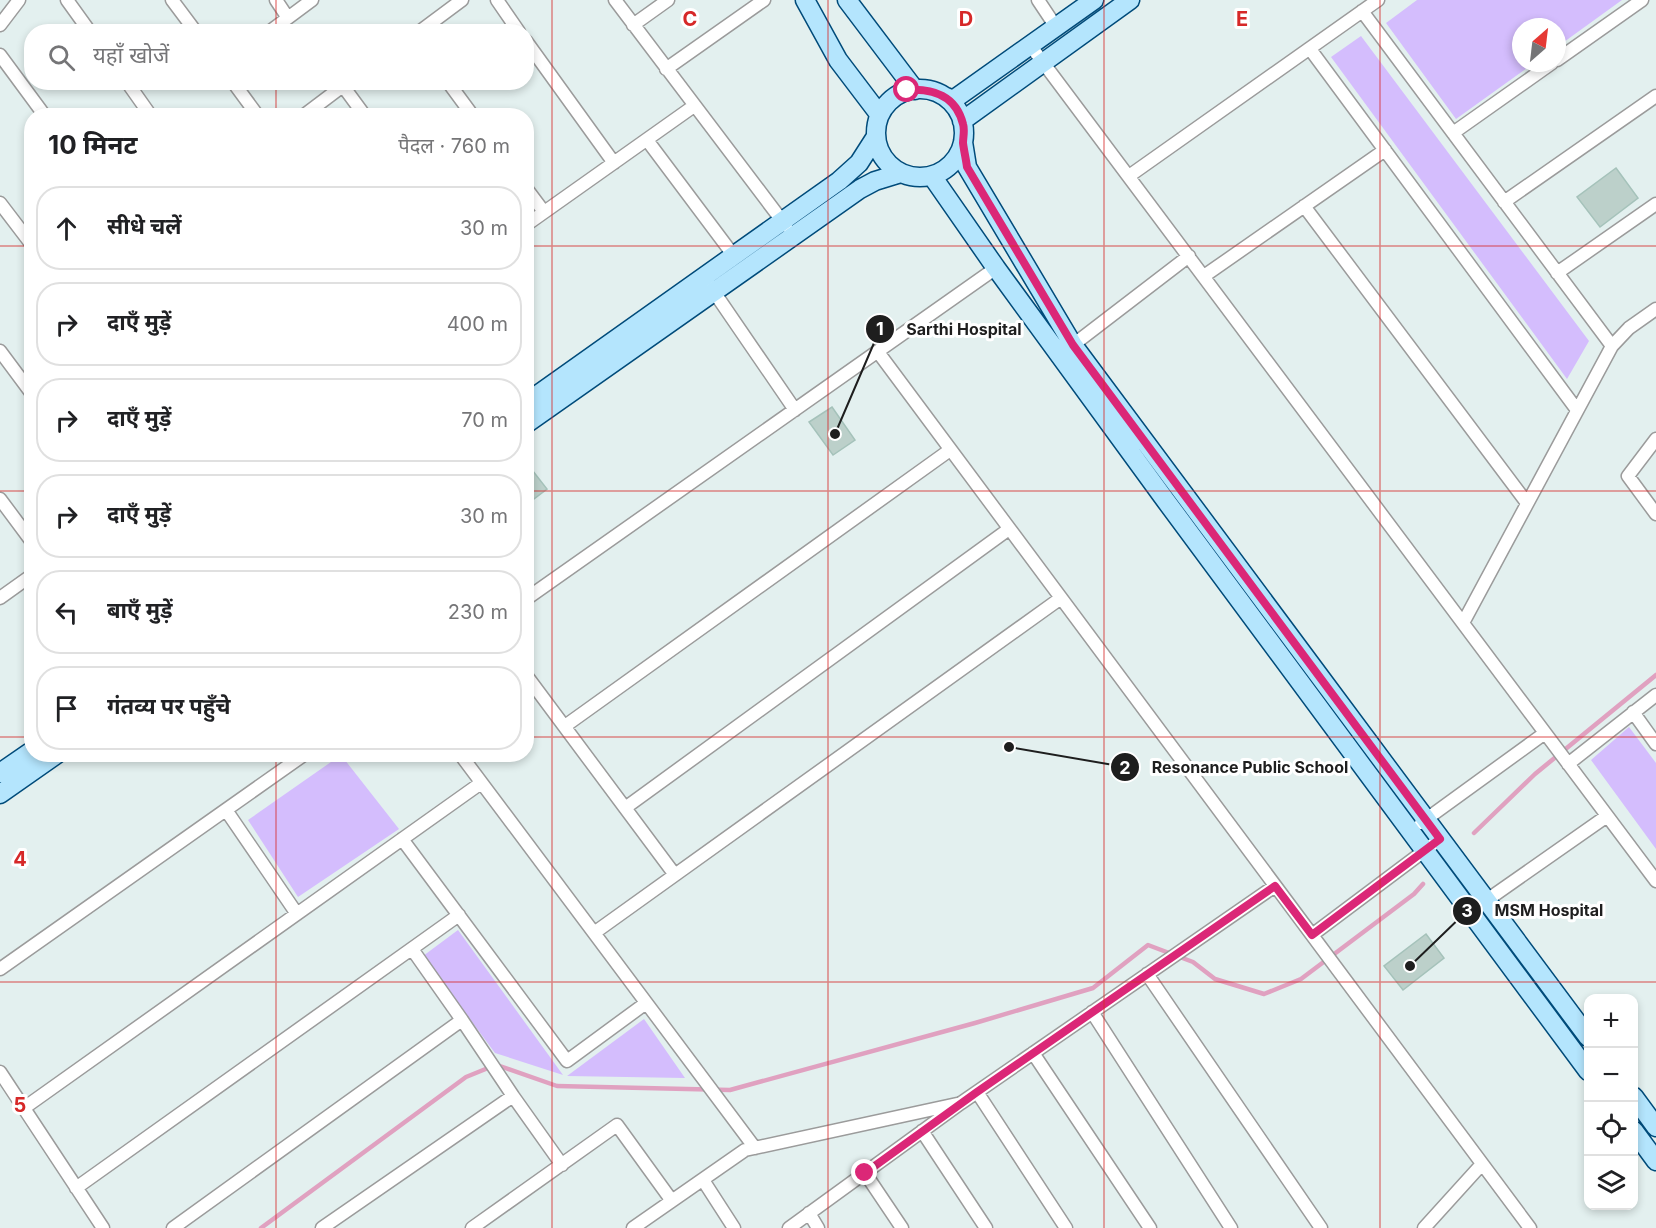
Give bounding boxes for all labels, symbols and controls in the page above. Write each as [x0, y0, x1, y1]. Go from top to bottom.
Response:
text: C [683, 7, 697, 31]
text: D [959, 7, 973, 31]
text: E [1236, 7, 1248, 31]
north arrow [1512, 18, 1566, 72]
search box [24, 24, 534, 90]
icon: search [45, 41, 78, 74]
text: यहाँ खोजें [93, 42, 169, 68]
route start [893, 76, 919, 102]
text: 10 मिनट [48, 129, 137, 160]
text: पैदल · 760 m [398, 134, 510, 158]
icon: ahead [50, 212, 83, 245]
text: सीधे चलें [107, 213, 182, 239]
text: 30 m [460, 216, 508, 240]
icon: right [50, 308, 83, 341]
text: दाएँ मुड़ें [107, 309, 171, 335]
text: 400 m [447, 312, 508, 336]
callout: Sarthi Hospital [865, 312, 1034, 346]
text: 1 [876, 318, 884, 339]
text: Sarthi Hospital [906, 319, 1022, 339]
icon: right [50, 404, 83, 437]
text: दाएँ मुड़ें [107, 405, 171, 431]
text: 70 m [461, 408, 508, 432]
icon: right [50, 500, 83, 533]
text: दाएँ मुड़ें [107, 501, 171, 527]
text: 30 m [460, 504, 508, 528]
icon: left [50, 596, 83, 629]
text: बाएँ मुड़ें [107, 597, 173, 623]
text: 230 m [448, 600, 508, 624]
icon: arrive [50, 692, 83, 725]
text: गंतव्य पर पहुँचे [107, 693, 231, 719]
callout: Resonance Public School [1110, 750, 1361, 784]
text: 2 [1119, 757, 1131, 778]
text: Resonance Public School [1152, 757, 1348, 777]
text: 4 [13, 847, 27, 871]
callout: MSM Hospital [1452, 894, 1615, 928]
text: 3 [1461, 900, 1473, 921]
text: MSM Hospital [1495, 900, 1603, 920]
map controls [1584, 994, 1638, 1210]
button: + [1584, 994, 1638, 1048]
button: − [1584, 1048, 1638, 1102]
text: 5 [14, 1093, 26, 1117]
button: locate [1584, 1102, 1638, 1156]
button: layers [1584, 1156, 1638, 1210]
route end [851, 1159, 877, 1185]

